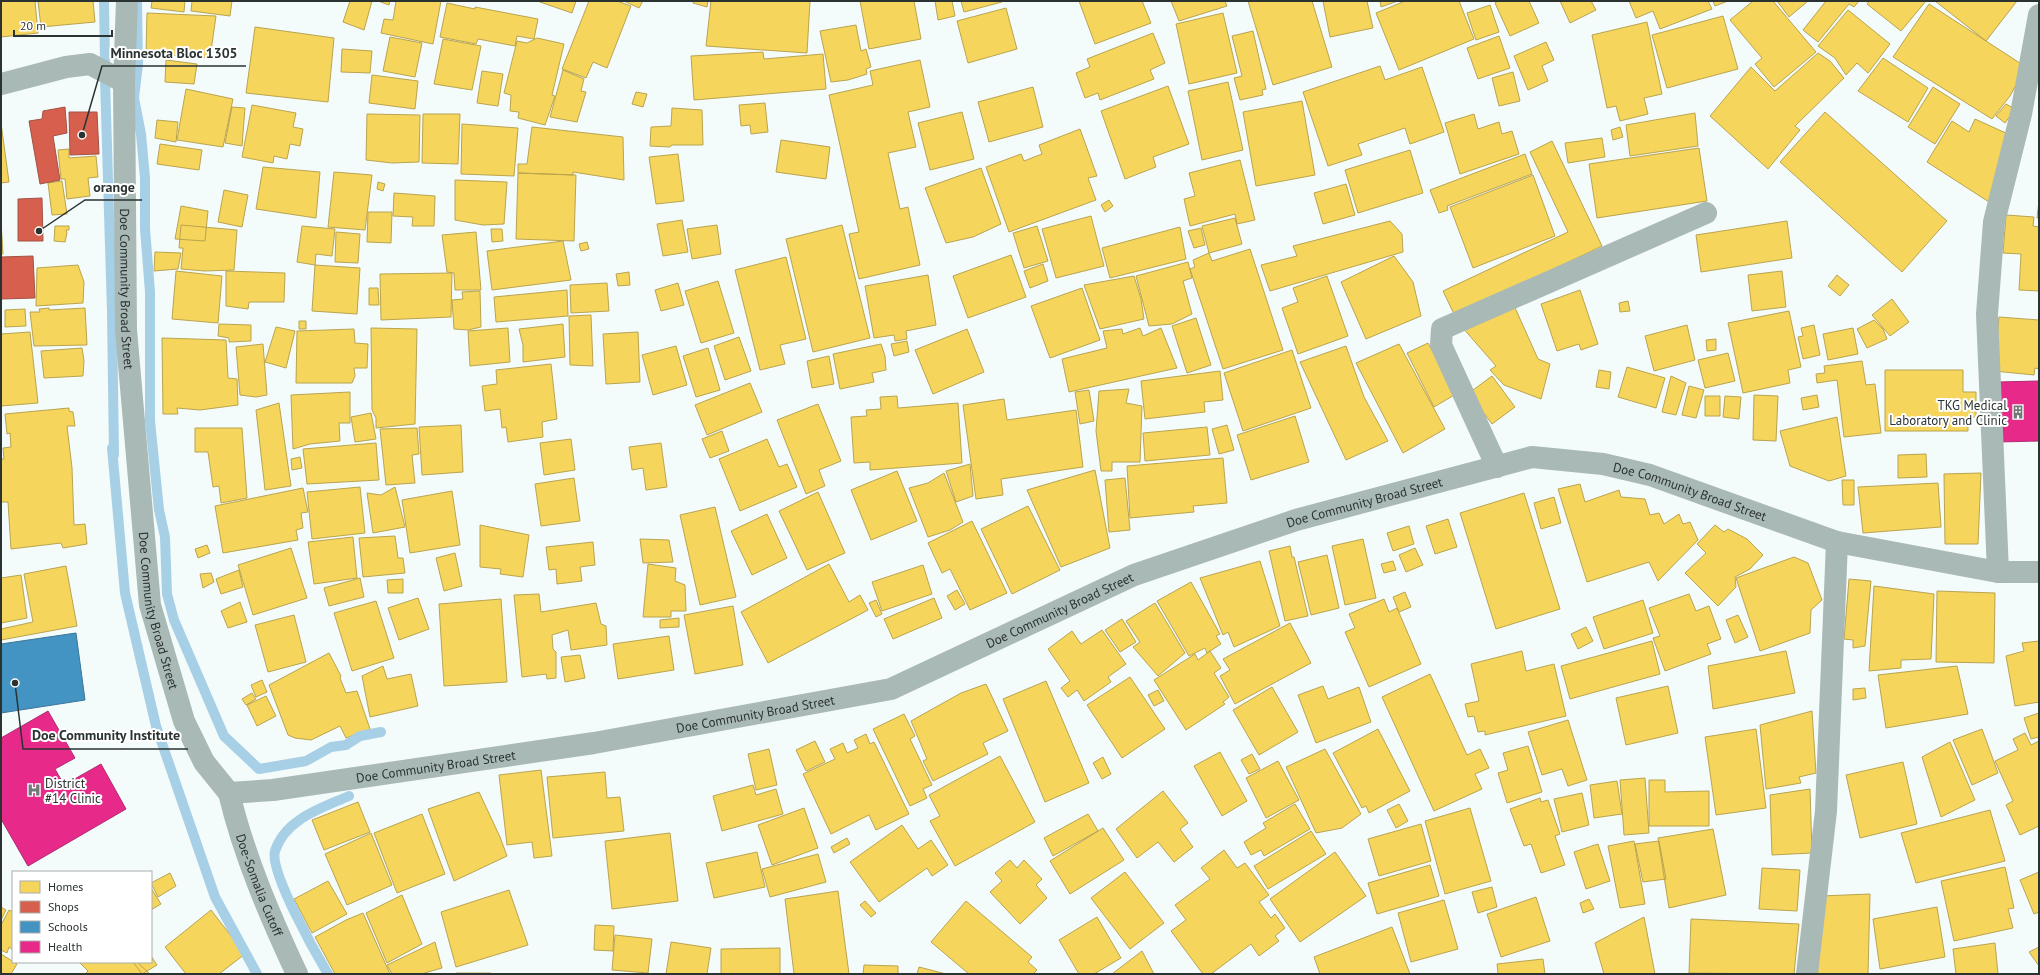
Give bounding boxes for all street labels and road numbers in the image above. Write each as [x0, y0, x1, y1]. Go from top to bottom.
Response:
street label: Doe Community Broad Street [116, 208, 137, 371]
street label: Doe Community Broad Street [1611, 459, 1769, 525]
street label: Doe Community Broad Street [1284, 473, 1445, 532]
street label: Doe Community Broad Street [135, 531, 182, 692]
street label: Doe Community Broad Street [983, 568, 1137, 652]
street label: Doe Community Broad Street [675, 691, 837, 737]
street label: Doe Community Broad Street [355, 747, 517, 787]
street label: Doe-Somalia Cutoff [232, 832, 287, 940]

